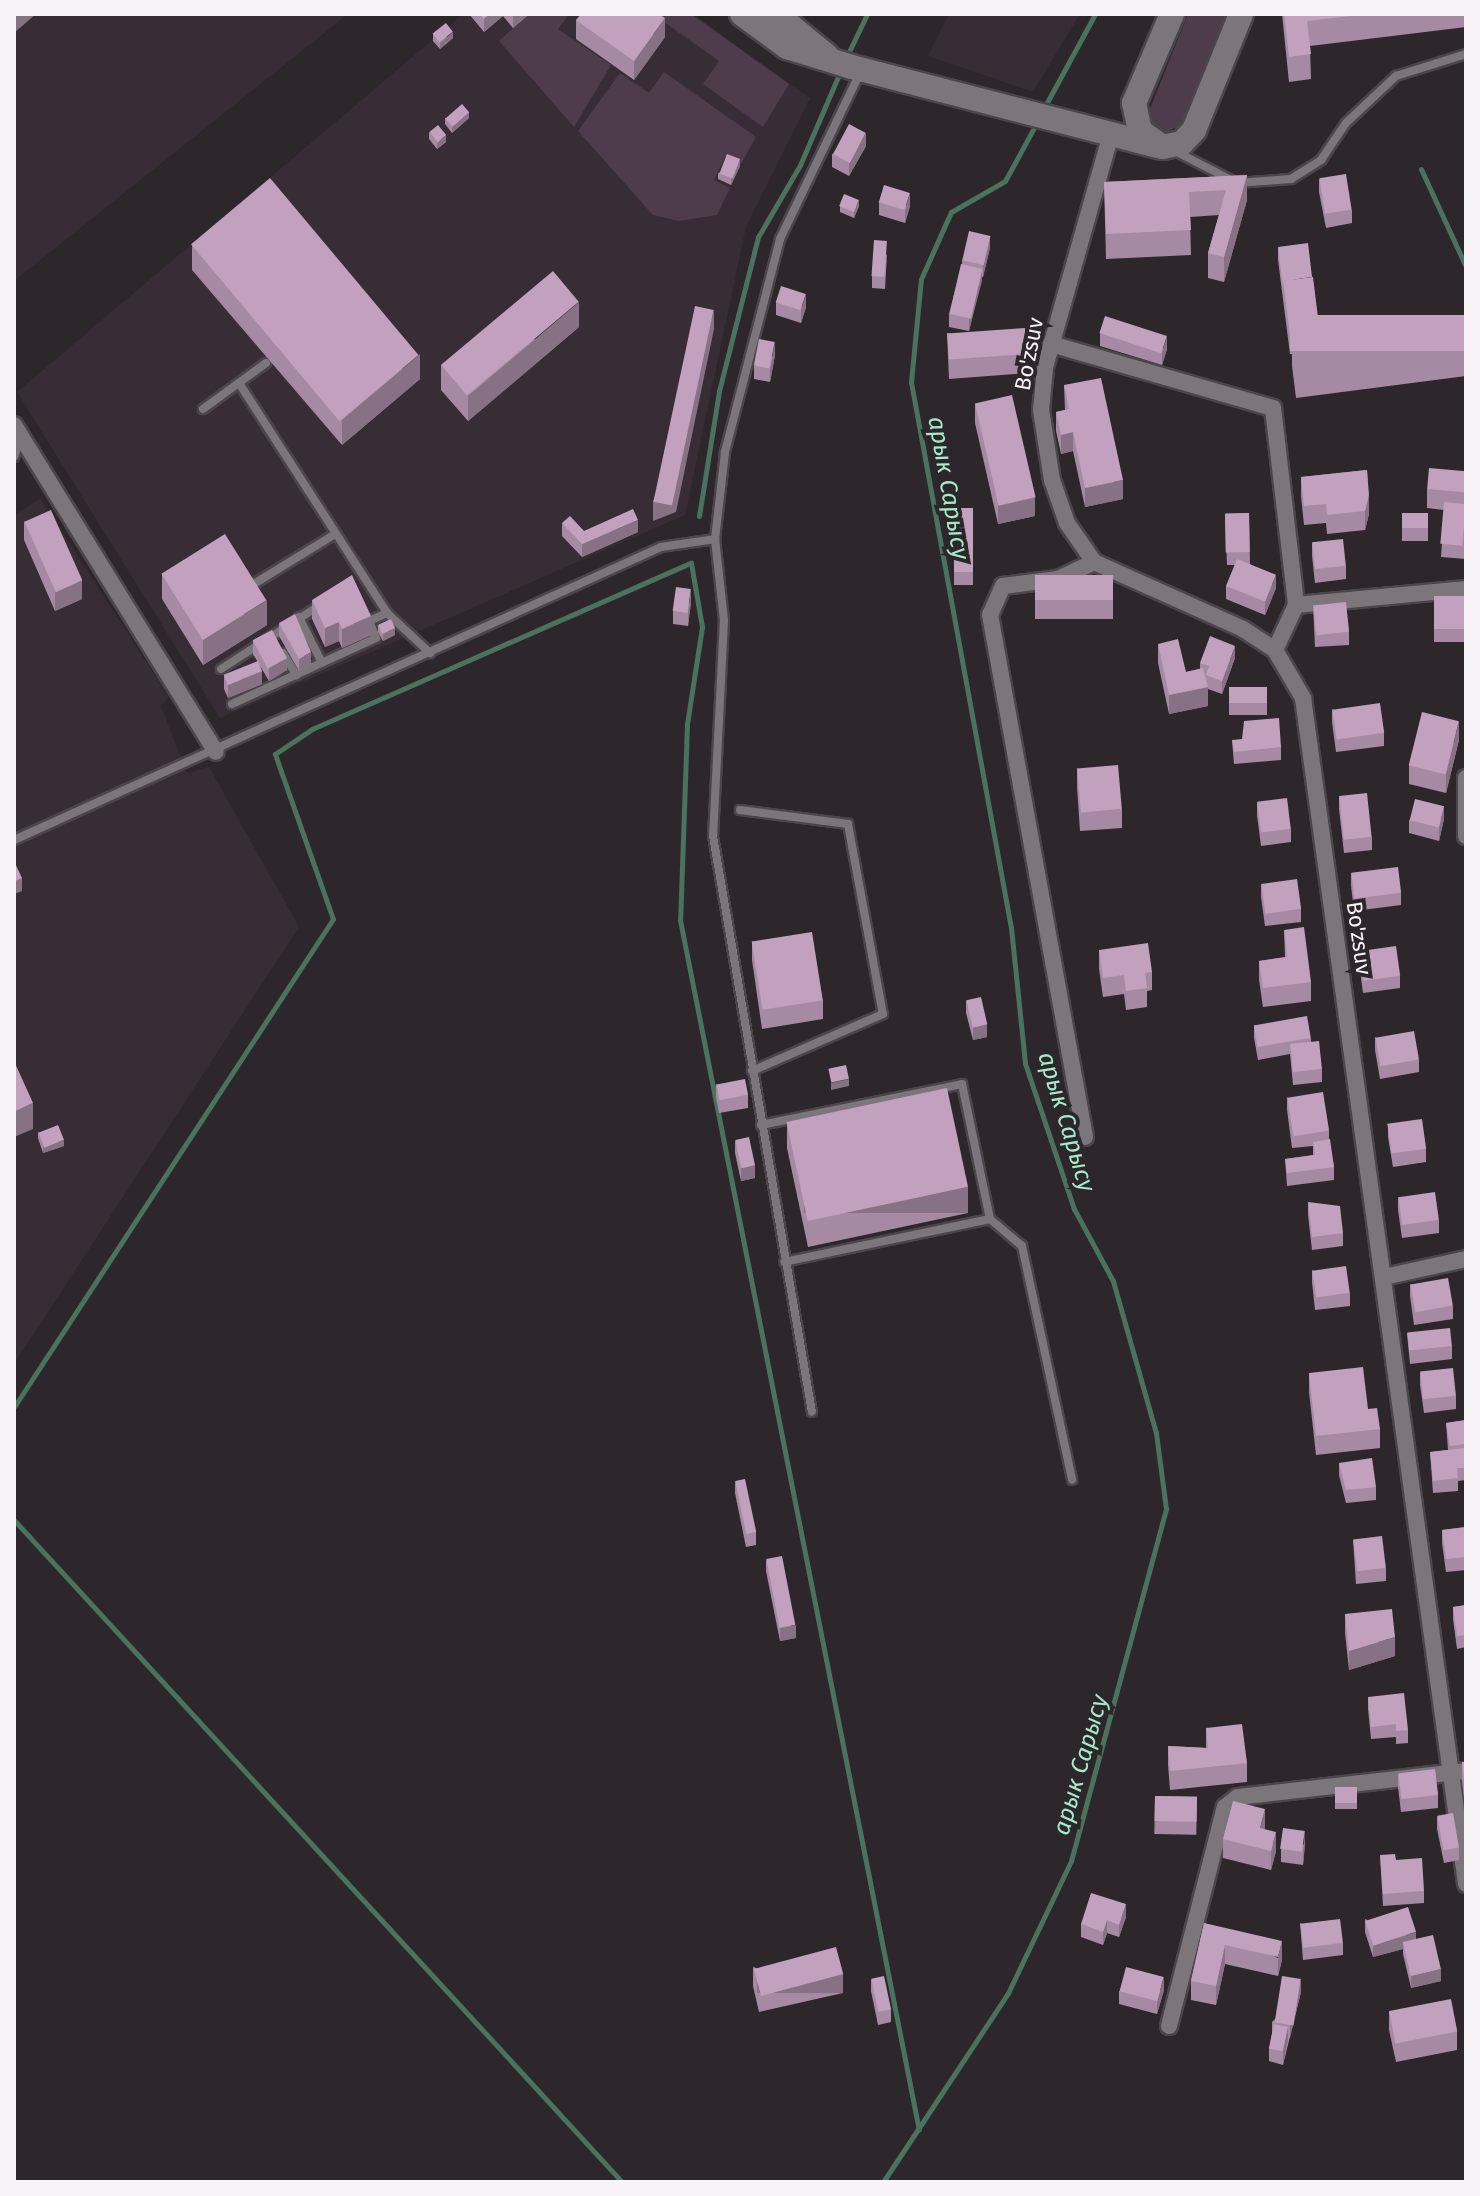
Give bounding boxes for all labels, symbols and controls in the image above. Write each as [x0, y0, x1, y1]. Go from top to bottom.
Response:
street label: Bo'zsuv [1009, 315, 1049, 393]
water label: арык Сарысу [921, 414, 975, 562]
street label: Bo'zsuv [1341, 900, 1377, 976]
water label: арык Сарысу [1031, 1049, 1101, 1195]
water label: арык Сарысу [1047, 1692, 1115, 1838]

